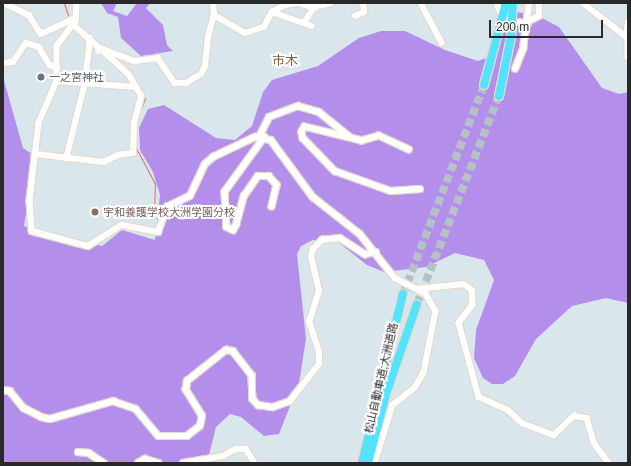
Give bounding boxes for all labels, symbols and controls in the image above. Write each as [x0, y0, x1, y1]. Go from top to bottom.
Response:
scale bar [491, 12, 605, 38]
text: 200 m [496, 20, 529, 34]
district label: 市木 [272, 53, 298, 69]
place label: 一之宮神社 [49, 70, 104, 84]
marker: 一之宮神社 [36, 72, 46, 82]
place label: 宇和養護学校大洲学園分校 [103, 205, 235, 219]
marker: 宇和養護学校大洲学園分校 [90, 207, 100, 217]
street label: 松山自動車道;大洲道路 [362, 321, 400, 435]

